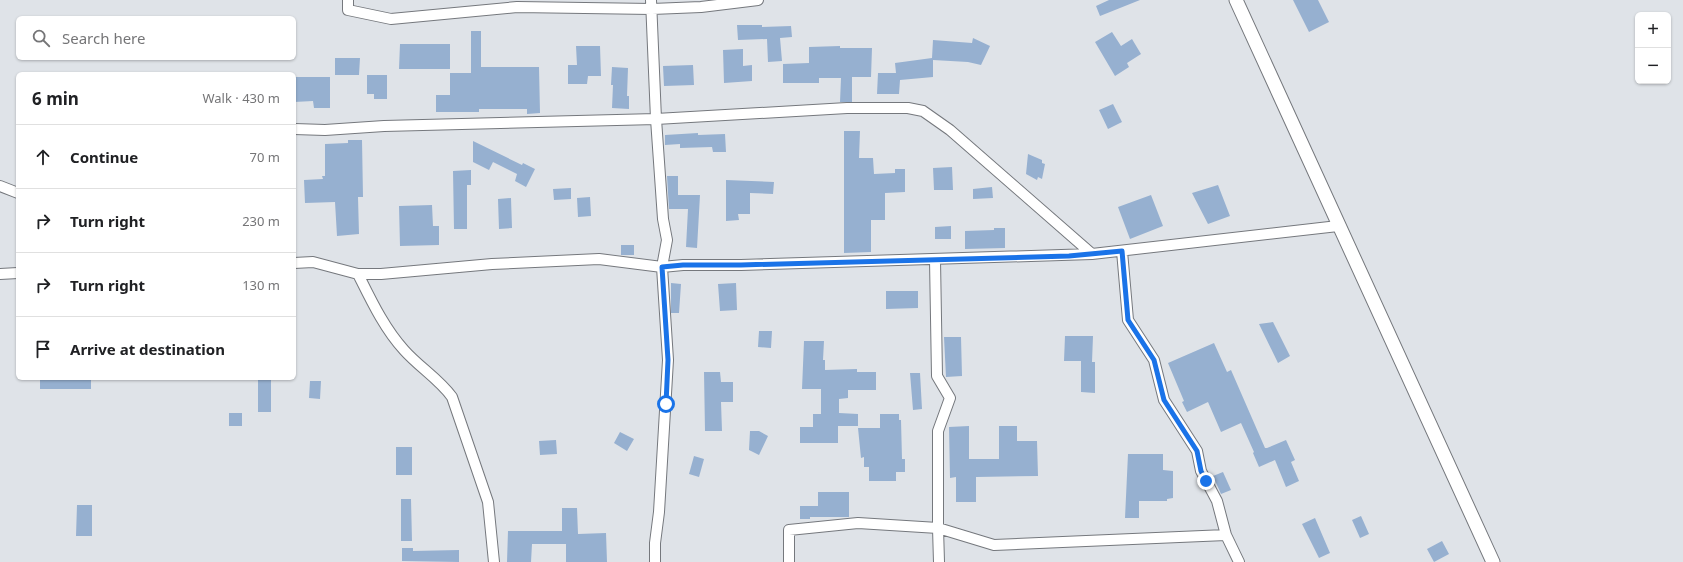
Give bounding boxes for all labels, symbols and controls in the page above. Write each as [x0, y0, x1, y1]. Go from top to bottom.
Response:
map controls [1635, 12, 1671, 84]
button: + [1635, 12, 1671, 48]
search box [16, 16, 296, 60]
icon: search [30, 27, 52, 49]
text: Search here [62, 28, 145, 48]
button: − [1635, 48, 1671, 84]
text: 6 min [32, 87, 79, 110]
text: Walk · 430 m [202, 89, 280, 107]
icon: ahead [32, 146, 54, 168]
text: Continue [70, 147, 138, 167]
text: 70 m [250, 148, 280, 166]
icon: right [32, 210, 54, 232]
text: Turn right [70, 211, 145, 231]
text: 230 m [242, 212, 280, 230]
icon: right [32, 274, 54, 296]
text: Turn right [70, 275, 145, 295]
text: 130 m [242, 276, 280, 294]
icon: arrive [32, 338, 54, 360]
text: Arrive at destination [70, 339, 225, 359]
route start [657, 395, 675, 413]
route end [1197, 472, 1215, 490]

